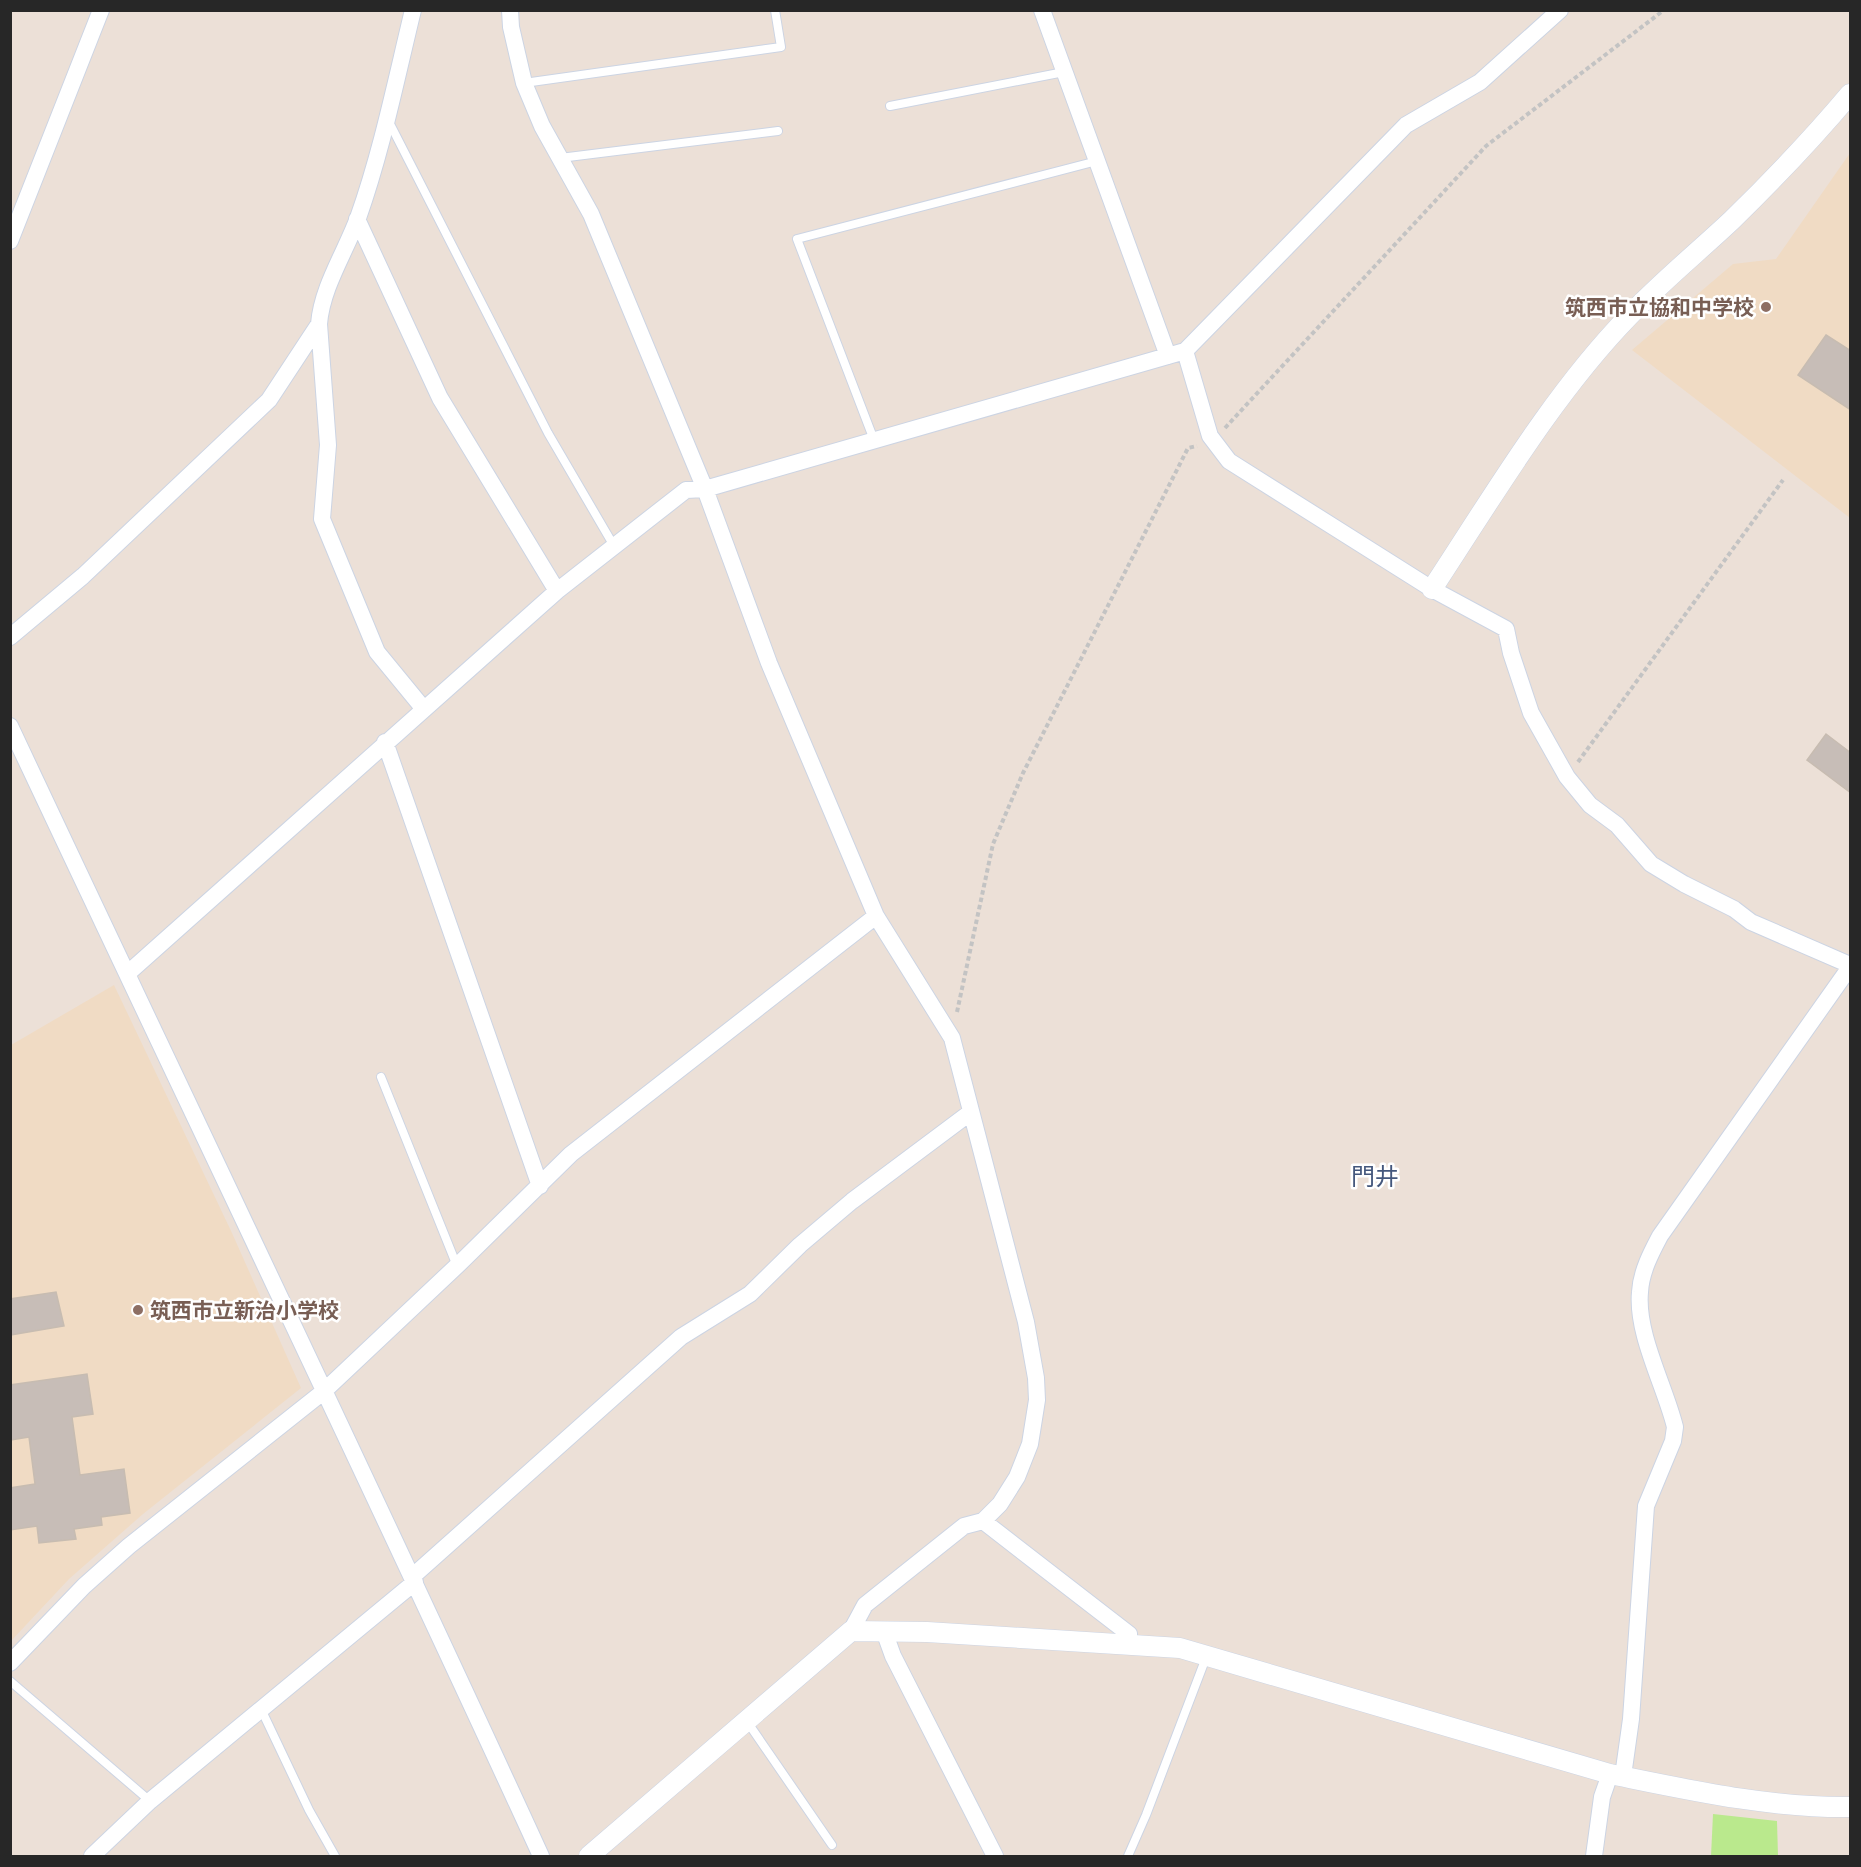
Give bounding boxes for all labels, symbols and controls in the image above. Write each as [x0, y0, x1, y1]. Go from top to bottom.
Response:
place label: 筑西市立協和中学校 [1565, 291, 1754, 323]
marker: 筑西市立協和中学校 [1759, 300, 1773, 314]
district label: 門井 [1351, 1158, 1399, 1194]
place label: 筑西市立新治小学校 [150, 1294, 339, 1326]
marker: 筑西市立新治小学校 [131, 1303, 145, 1317]

